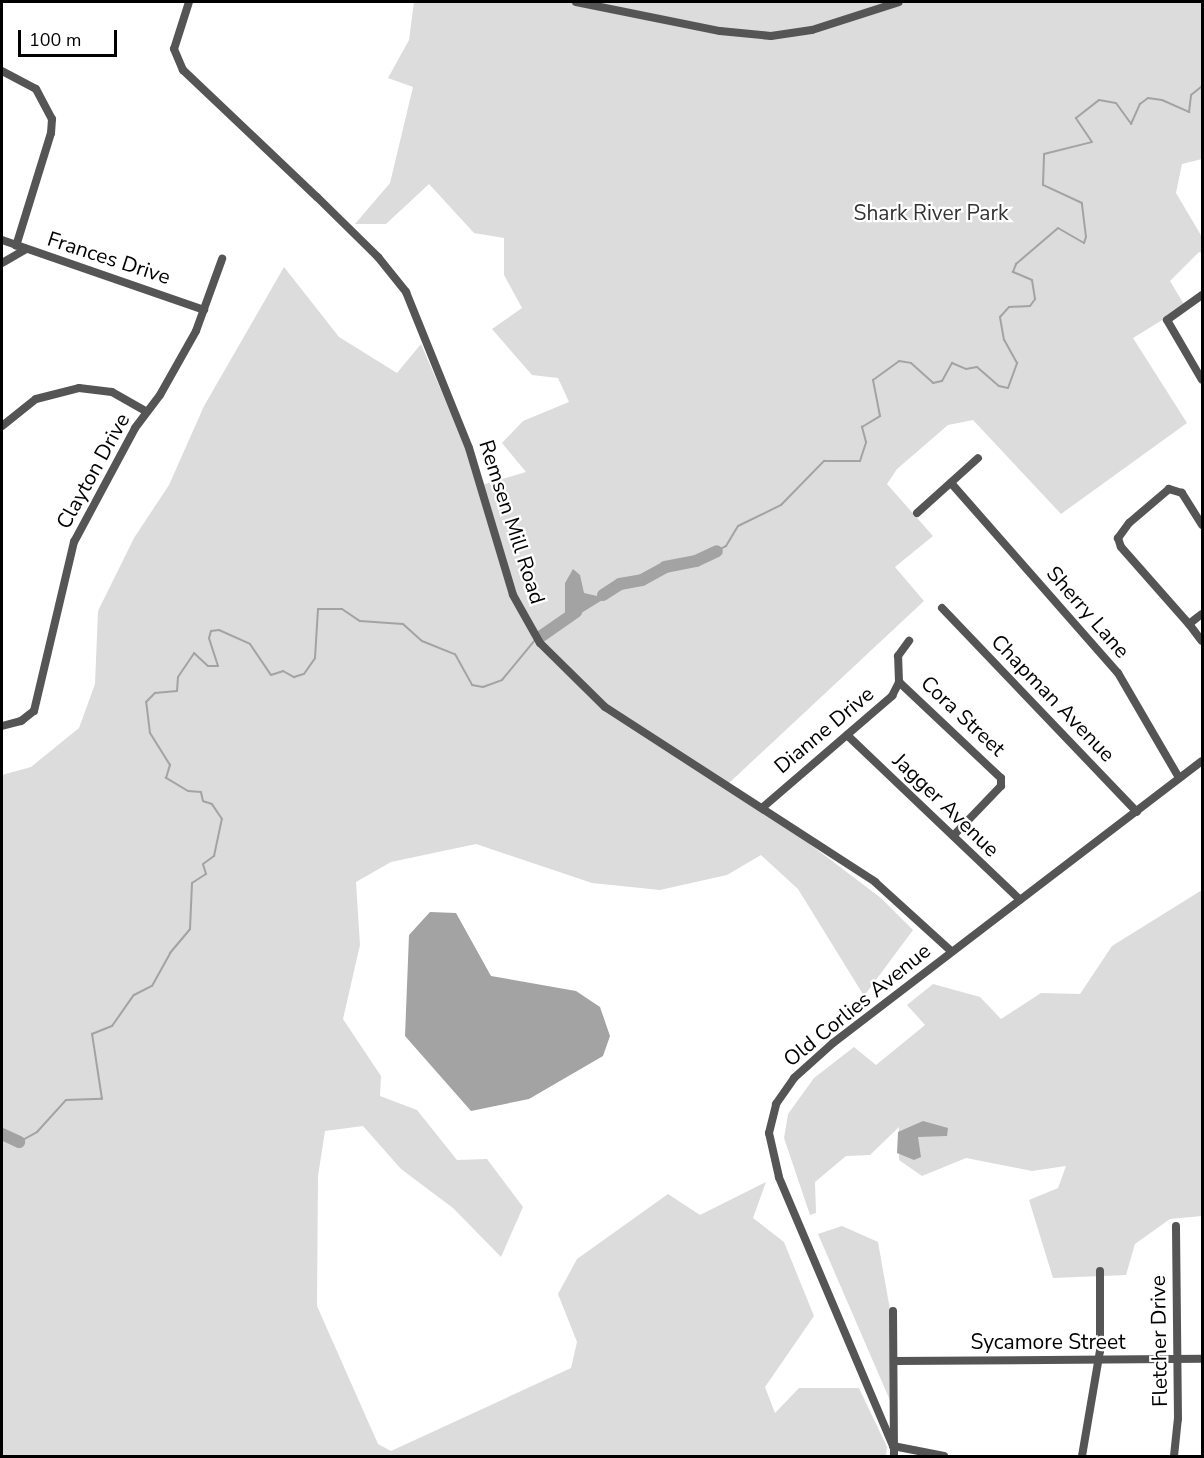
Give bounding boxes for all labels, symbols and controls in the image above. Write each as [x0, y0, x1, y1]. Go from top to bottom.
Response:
scale bar [21, 18, 120, 56]
text: 100 m [29, 28, 81, 52]
park label: Shark River Park [854, 200, 1008, 226]
street label: Frances Drive [44, 226, 174, 290]
street label: Clayton Drive [51, 409, 135, 533]
street label: Remsen Mill Road [474, 437, 550, 607]
street label: Sherry Lane [1041, 561, 1135, 663]
street label: Chapman Avenue [986, 629, 1120, 767]
street label: Cora Street [916, 671, 1010, 761]
street label: Dianne Drive [769, 681, 879, 779]
street label: Jagger Avenue [888, 748, 1004, 862]
street label: Old Corlies Avenue [778, 938, 936, 1072]
street label: Fletcher Drive [1145, 1275, 1173, 1407]
street label: Sycamore Street [970, 1329, 1126, 1355]

